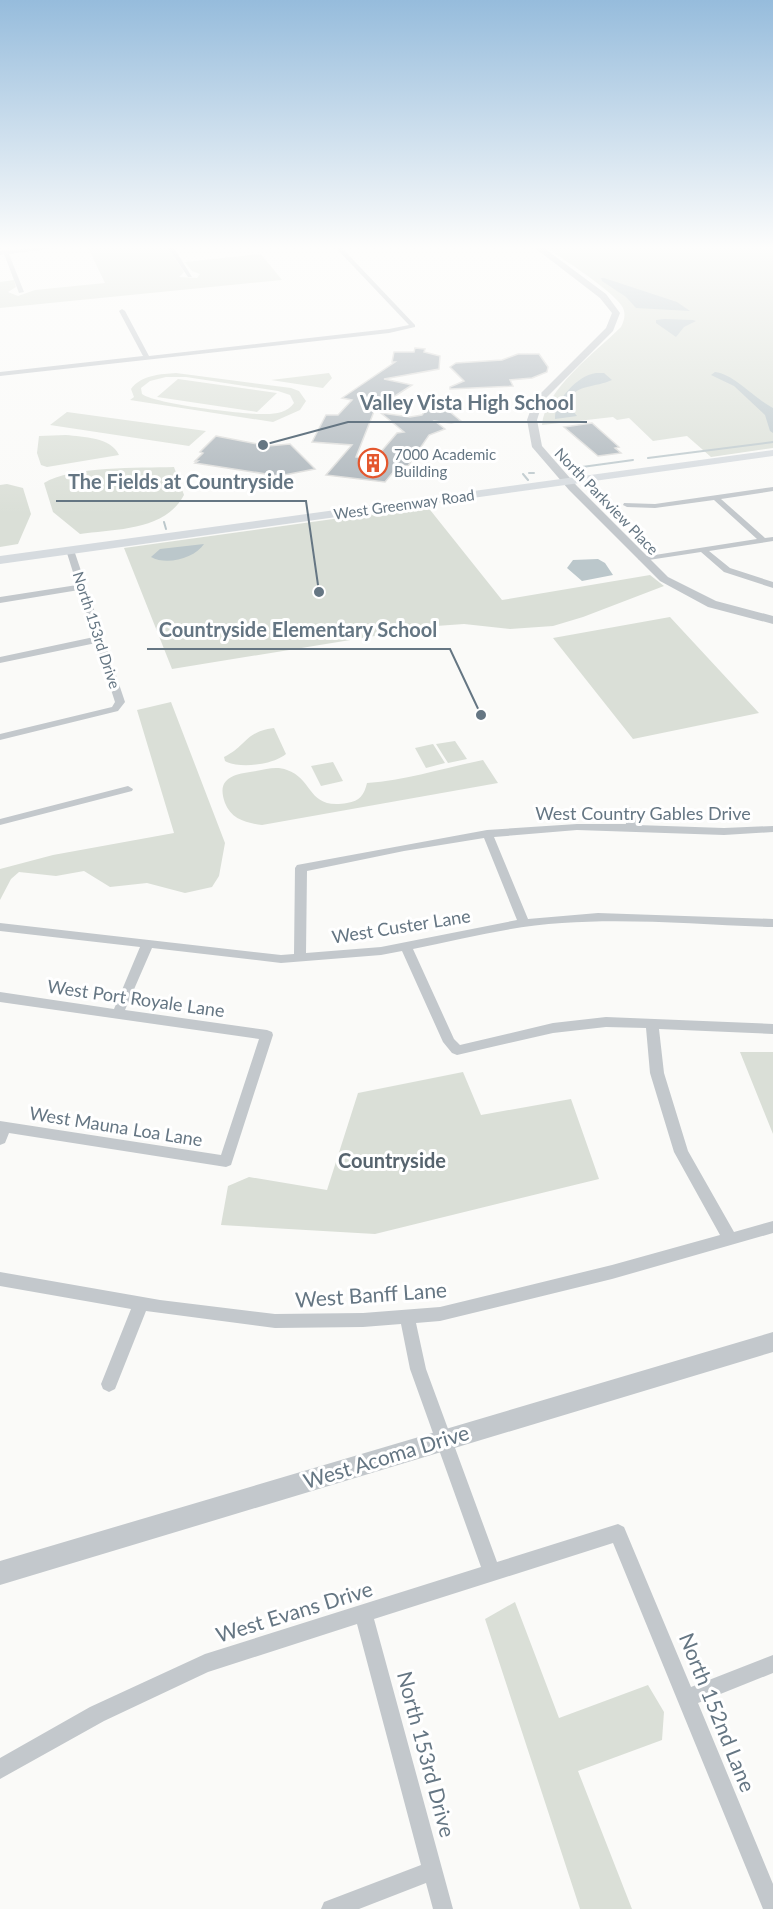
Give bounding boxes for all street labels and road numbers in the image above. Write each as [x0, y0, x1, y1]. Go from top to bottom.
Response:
street label: North Parkview Place [551, 444, 663, 558]
street label: West Greenway Road [332, 485, 476, 523]
street label: North 153rd Drive [70, 569, 124, 691]
street label: West Country Gables Drive [535, 802, 751, 824]
street label: West Custer Lane [330, 904, 472, 948]
street label: West Port Royale Lane [46, 975, 226, 1021]
street label: West Mauna Loa Lane [28, 1101, 204, 1151]
street label: West Banff Lane [294, 1276, 448, 1312]
street label: West Acoma Drive [300, 1419, 472, 1493]
street label: West Evans Drive [213, 1575, 375, 1647]
street label: North 152nd Lane [675, 1629, 761, 1795]
street label: North 153rd Drive [393, 1668, 461, 1840]

